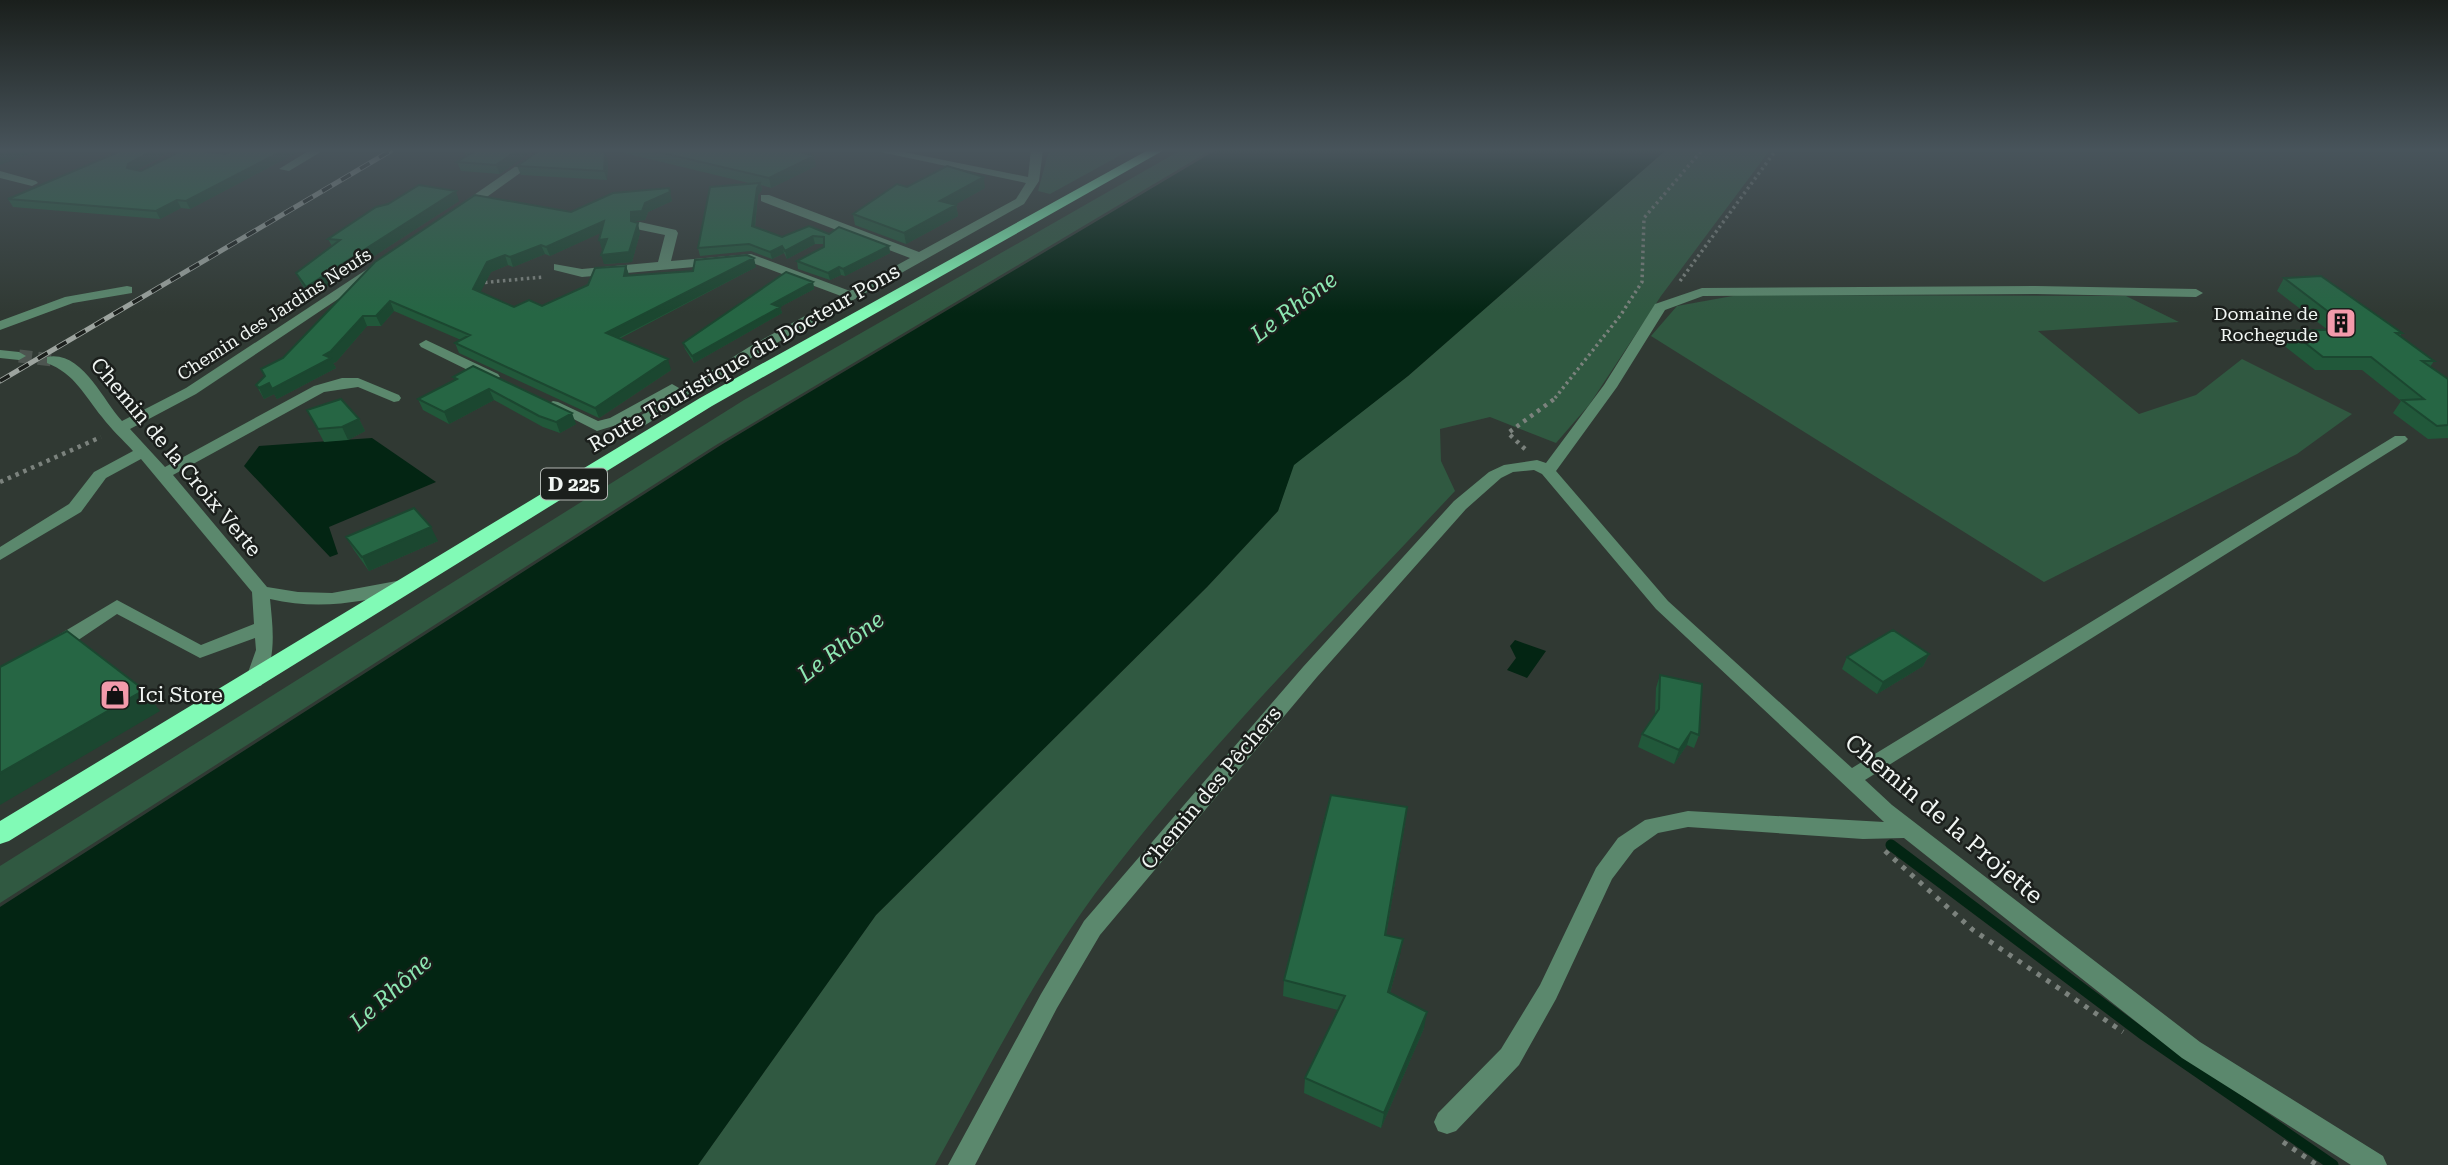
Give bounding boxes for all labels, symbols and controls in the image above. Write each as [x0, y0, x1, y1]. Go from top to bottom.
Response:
street label: Chemin des Jardins Neufs [173, 243, 375, 385]
street label: Route Touristique du Docteur Pons [584, 259, 904, 457]
water label: Le Rhône [1245, 266, 1342, 349]
place label: Domaine de Rochegude [2214, 303, 2318, 345]
building icon: Domaine de Rochegude [2324, 306, 2358, 340]
street label: Chemin de la Croix Verte [86, 353, 266, 561]
road number: D 225 [541, 468, 607, 499]
water label: Le Rhône [792, 606, 889, 689]
shop icon: Ici Store [98, 678, 132, 712]
place label: Ici Store [138, 683, 223, 707]
street label: Chemin des Pêchers [1136, 702, 1286, 874]
street label: Chemin de la Projette [1839, 728, 2049, 910]
water label: Le Rhône [344, 948, 437, 1036]

